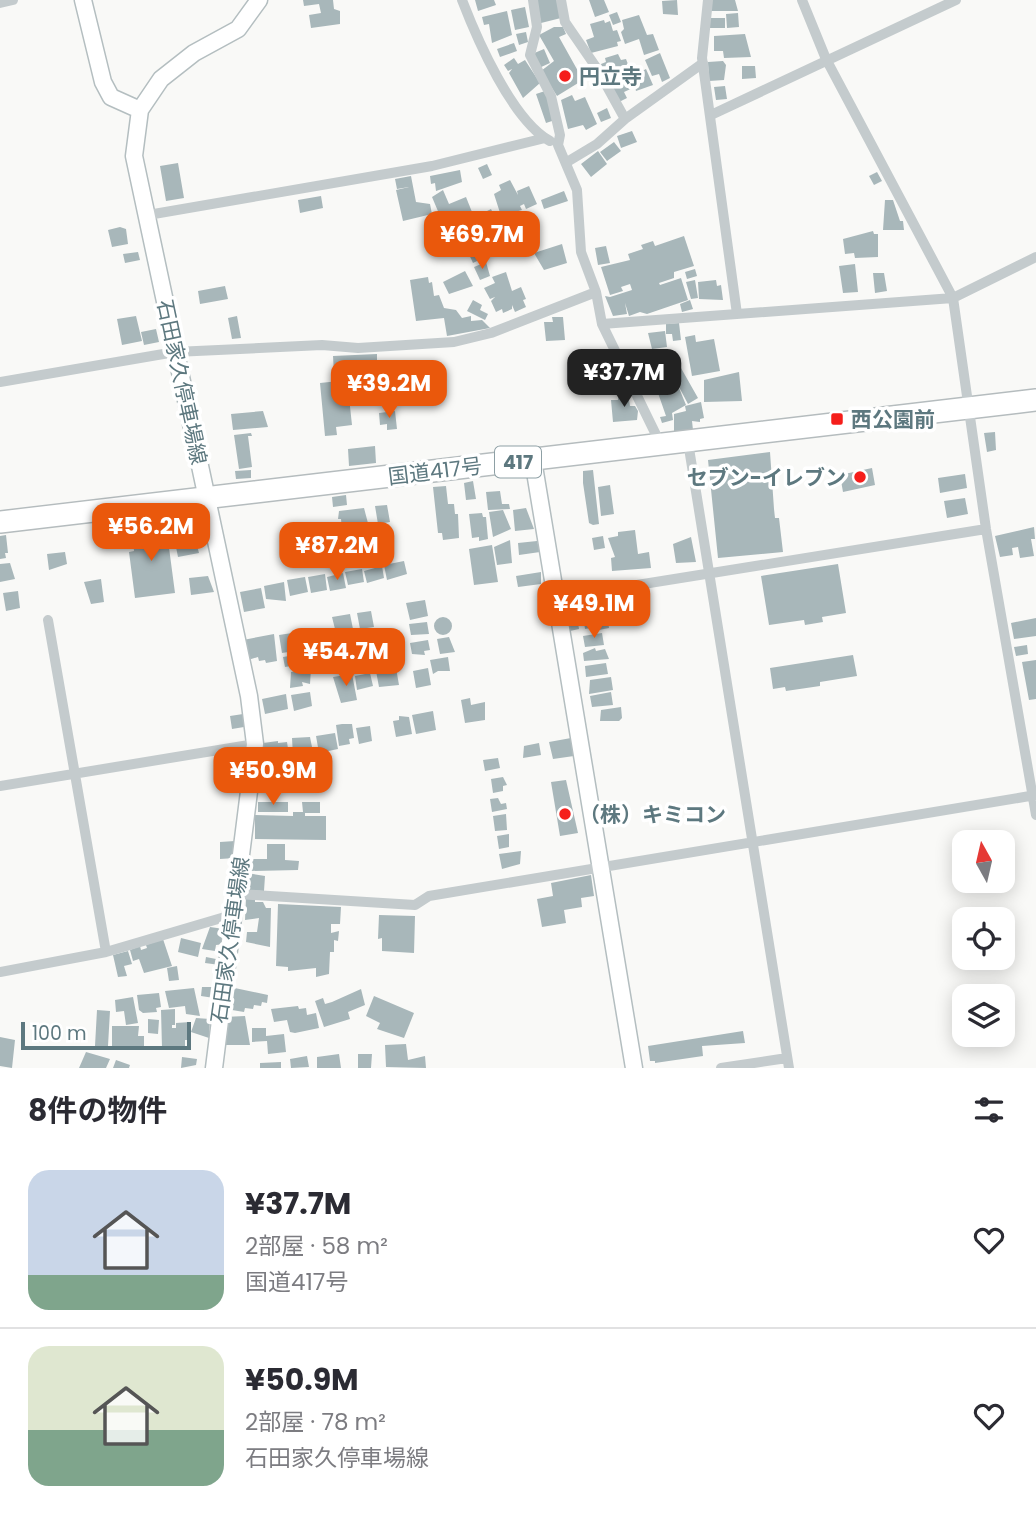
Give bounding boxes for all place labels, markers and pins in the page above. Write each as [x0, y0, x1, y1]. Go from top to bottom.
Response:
place label: 円立寺 [579, 62, 642, 91]
marker: 円立寺 [557, 68, 573, 84]
pin: ¥69.7M [425, 212, 539, 271]
pin: ¥37.7M [567, 350, 681, 409]
pin: ¥39.2M [332, 360, 446, 420]
place label: 西公園前 [851, 405, 935, 434]
marker: 西公園前 [829, 411, 845, 427]
place label: セブン-イレブン [687, 463, 846, 492]
marker: セブン-イレブン [852, 469, 868, 485]
pin: ¥56.2M [94, 504, 208, 563]
pin: ¥87.2M [280, 522, 394, 582]
pin: ¥49.1M [537, 580, 651, 640]
pin: ¥54.7M [289, 628, 403, 688]
pin: ¥50.9M [216, 748, 330, 807]
place label: （株）キミコン [579, 800, 726, 829]
marker: （株）キミコン [557, 806, 573, 822]

